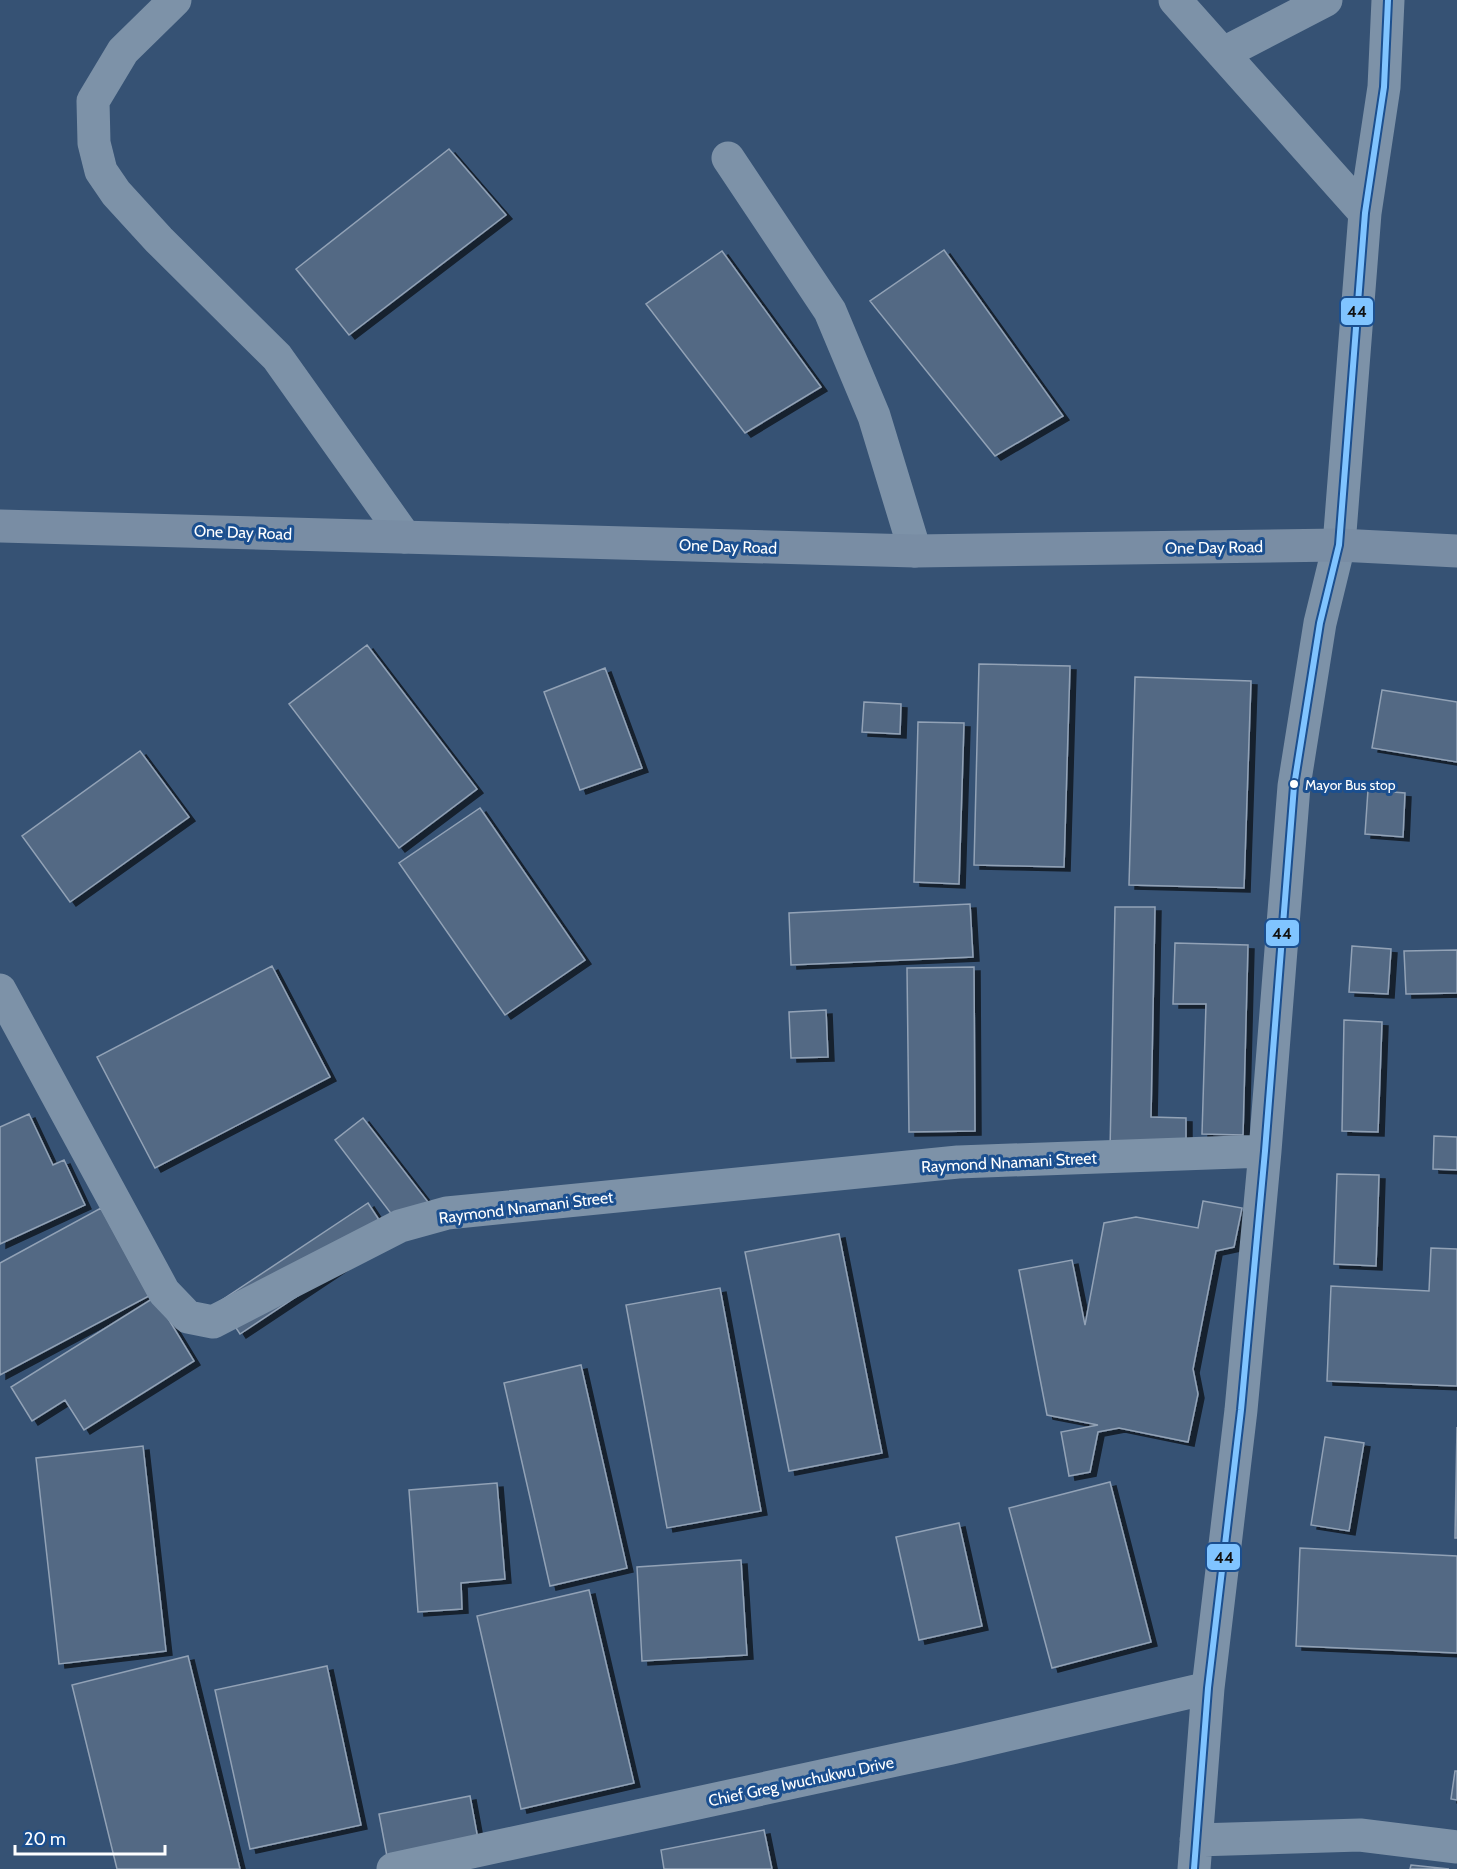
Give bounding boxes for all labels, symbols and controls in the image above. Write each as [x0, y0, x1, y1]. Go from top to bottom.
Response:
line badge: 44 [1340, 297, 1374, 326]
text: 44 [1347, 302, 1367, 321]
street label: One Day Road [194, 521, 292, 544]
street label: One Day Road [679, 535, 777, 558]
street label: One Day Road [1165, 537, 1263, 558]
place label: Mayor Bus stop [1305, 776, 1396, 794]
marker: Mayor Bus stop [1288, 778, 1300, 790]
line badge: 44 [1265, 919, 1300, 947]
text: 44 [1272, 924, 1292, 943]
street label: Raymond Nnamani Street [921, 1148, 1098, 1177]
street label: Raymond Nnamani Street [438, 1187, 615, 1228]
line badge: 44 [1206, 1543, 1241, 1571]
text: 44 [1214, 1548, 1234, 1567]
street label: Chief Greg Iwuchukwu Drive [707, 1753, 896, 1810]
scale bar [15, 1818, 165, 1856]
text: 20 m [24, 1828, 66, 1850]

